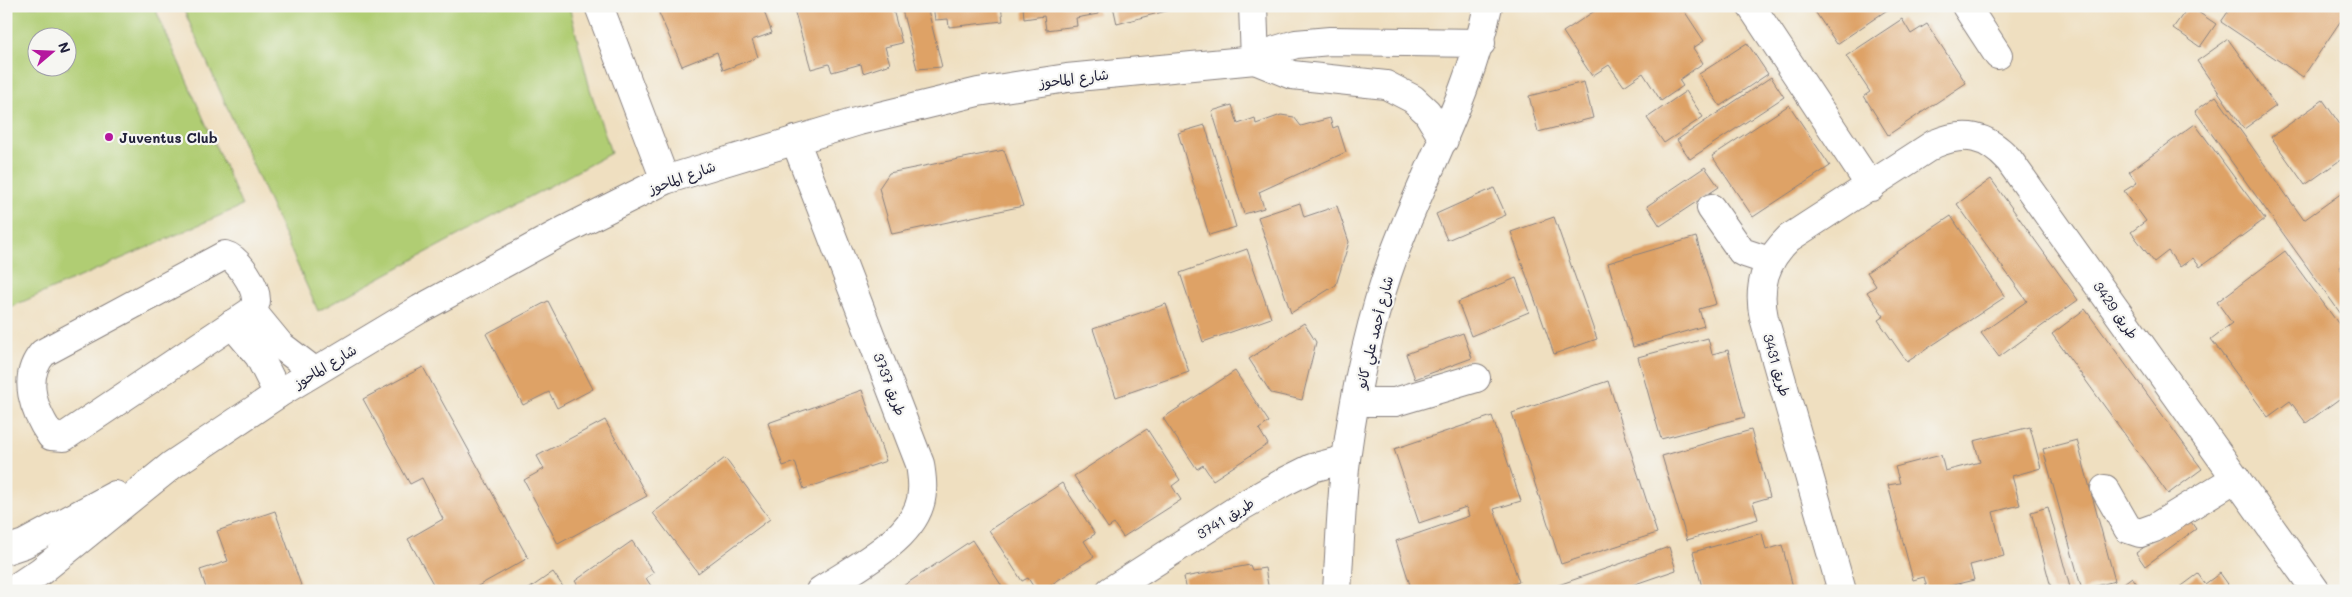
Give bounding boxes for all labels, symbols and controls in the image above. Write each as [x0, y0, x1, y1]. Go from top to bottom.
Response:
north arrow [28, 28, 78, 78]
text: N [54, 39, 75, 56]
street label: شارع الماحوز [1037, 64, 1110, 93]
place label: Juventus Club [119, 128, 218, 147]
marker: Juventus Club [103, 131, 115, 143]
street label: شارع الماحوز [645, 156, 718, 199]
street label: شارع أحمد علي كانو [1351, 274, 1401, 392]
street label: طريق 3429 [2089, 277, 2143, 343]
street label: طريق 3431 [1759, 331, 1795, 399]
street label: شارع الماحوز [289, 340, 360, 393]
street label: طريق 3737 [869, 350, 911, 418]
street label: طريق 3741 [1193, 493, 1257, 543]

